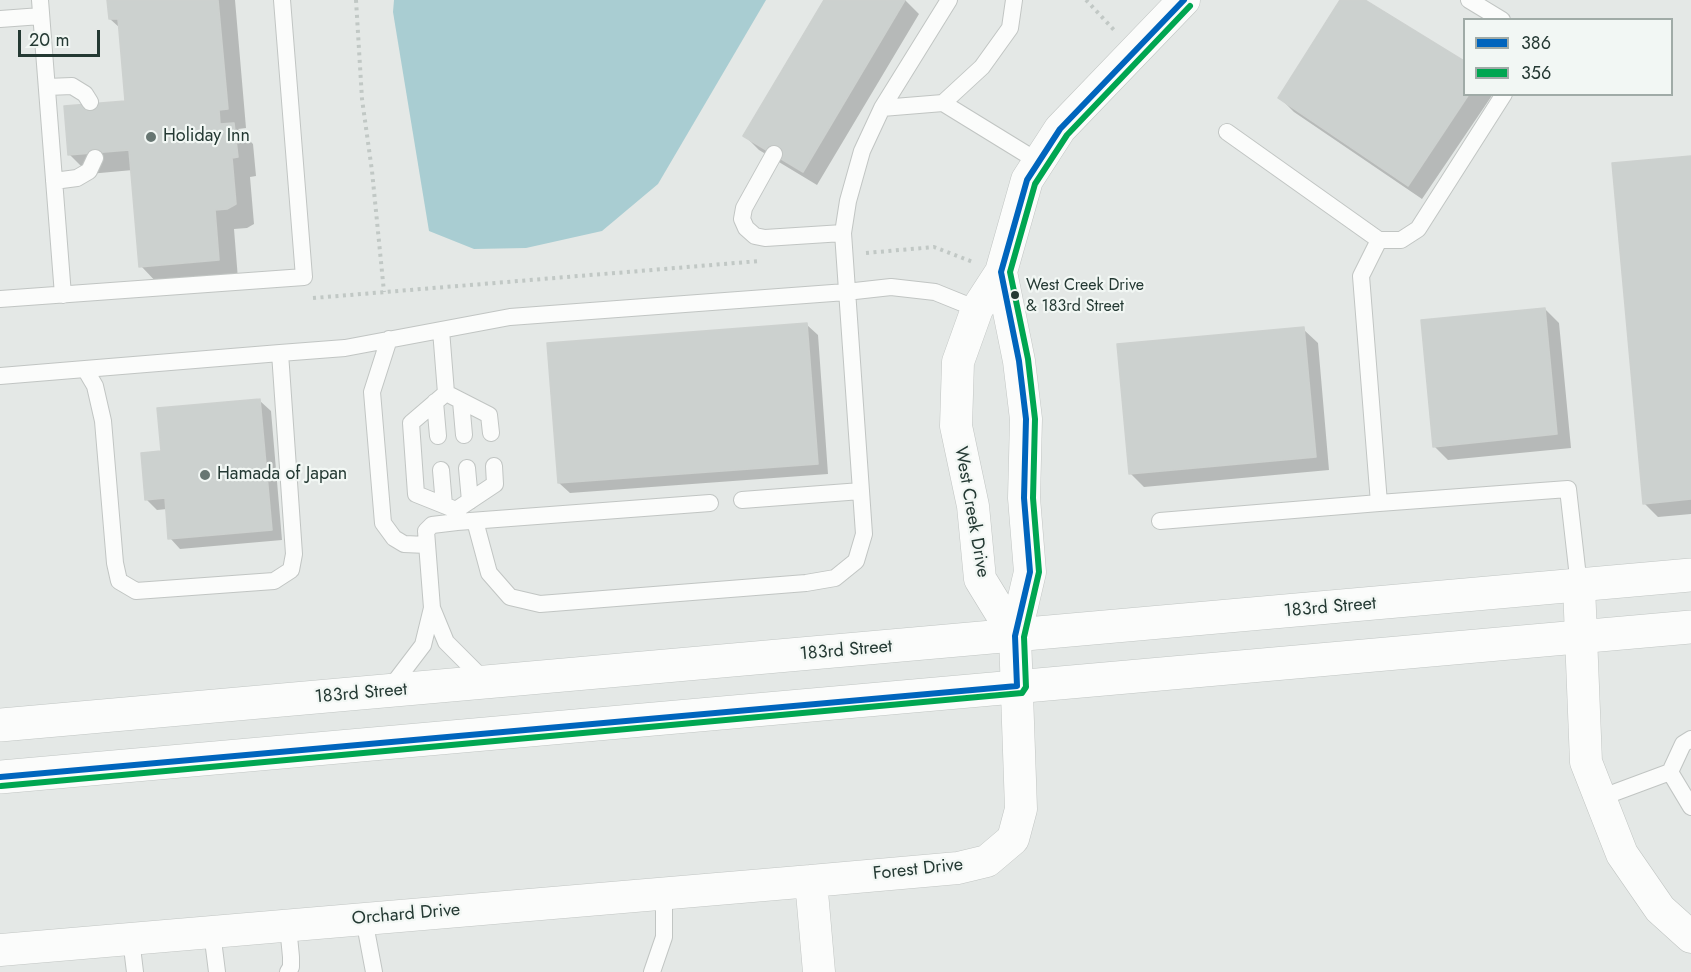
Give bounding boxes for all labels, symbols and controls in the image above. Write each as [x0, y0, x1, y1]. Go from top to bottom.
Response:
scale bar [21, 18, 104, 56]
legend [1463, 18, 1673, 96]
text: 20 m [29, 27, 69, 53]
text: 386 [1521, 30, 1551, 56]
text: 356 [1521, 60, 1551, 86]
place label: Holiday Inn [163, 126, 250, 148]
marker: Holiday Inn [144, 130, 158, 144]
place label: West Creek Drive & 183rd Street [1026, 276, 1144, 314]
marker: West Creek Drive & 183rd Street [1009, 289, 1021, 301]
street label: West Creek Drive [949, 445, 993, 579]
place label: Hamada of Japan [217, 464, 347, 486]
marker: Hamada of Japan [198, 468, 212, 482]
street label: 183rd Street [1283, 593, 1377, 623]
street label: 183rd Street [799, 636, 893, 666]
street label: 183rd Street [314, 679, 408, 709]
street label: Forest Drive [872, 855, 964, 885]
street label: Orchard Drive [351, 900, 461, 930]

